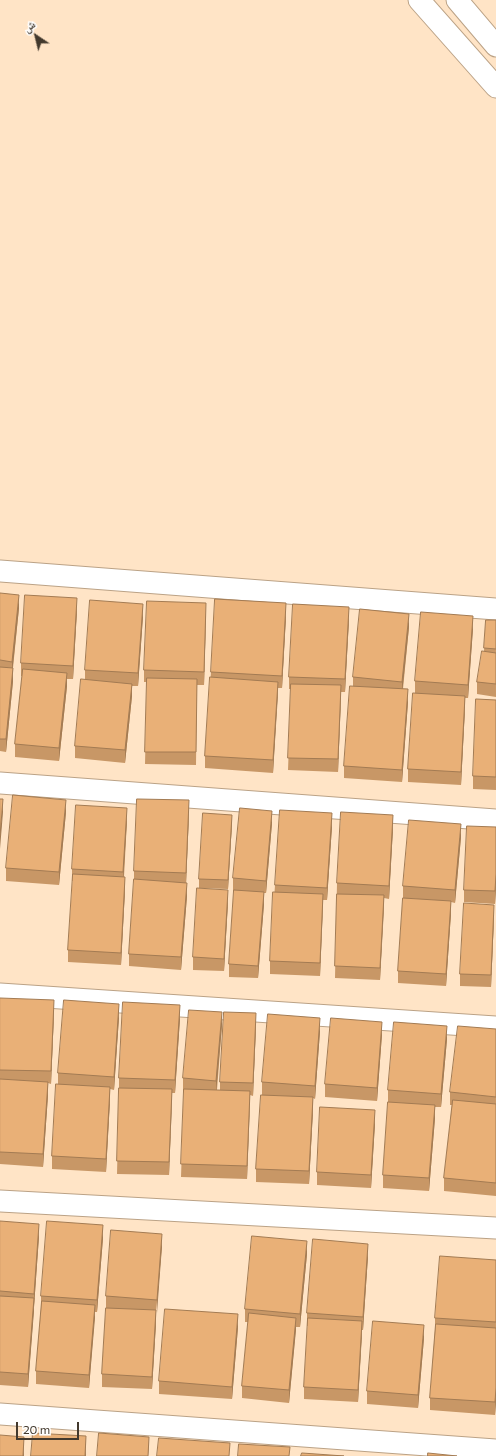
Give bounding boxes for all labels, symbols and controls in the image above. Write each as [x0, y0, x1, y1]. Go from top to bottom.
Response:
north arrow [16, 16, 56, 56]
text: ش [20, 17, 37, 34]
scale bar [18, 1414, 81, 1440]
text: 20 m [23, 1422, 50, 1436]

